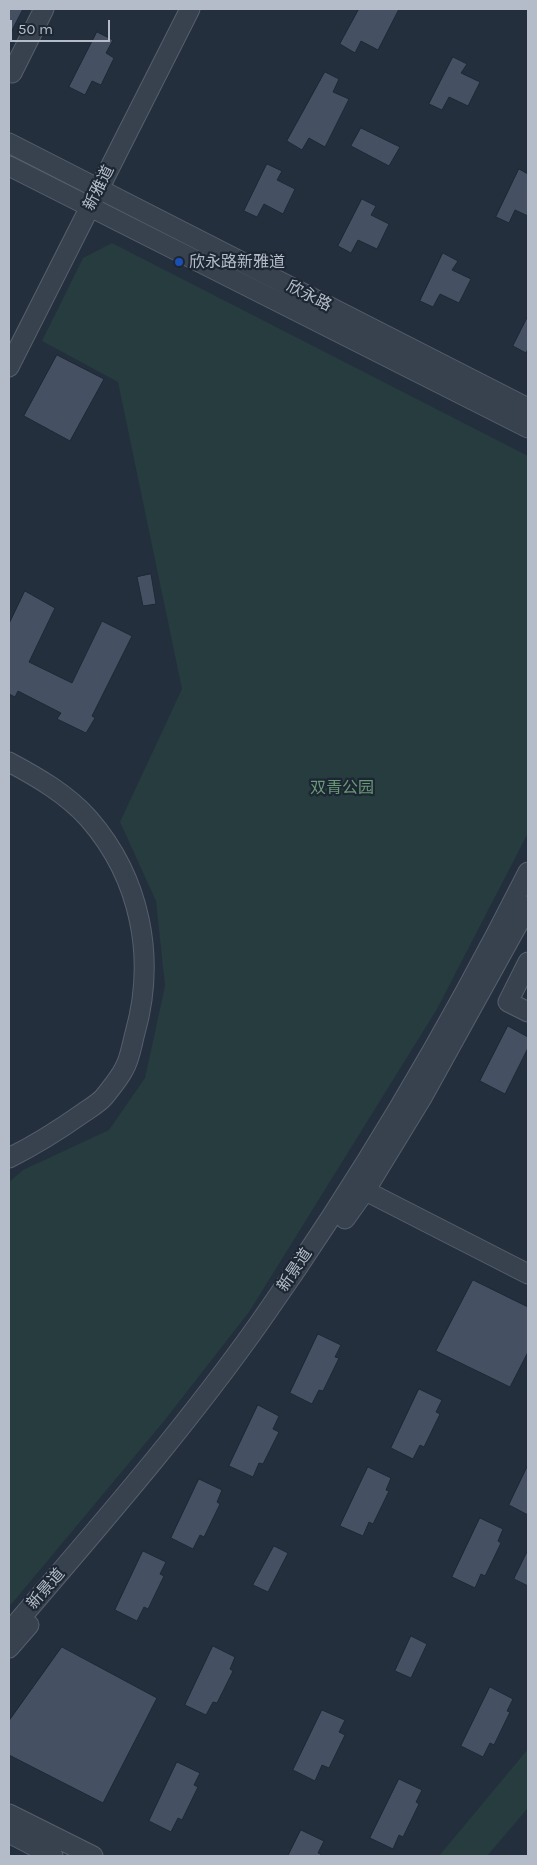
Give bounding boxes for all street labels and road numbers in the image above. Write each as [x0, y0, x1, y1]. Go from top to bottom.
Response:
street label: 新雅道 [80, 162, 118, 214]
street label: 欣永路 [283, 277, 335, 315]
street label: 新景道 [274, 1245, 316, 1295]
street label: 新景道 [23, 1565, 69, 1613]

